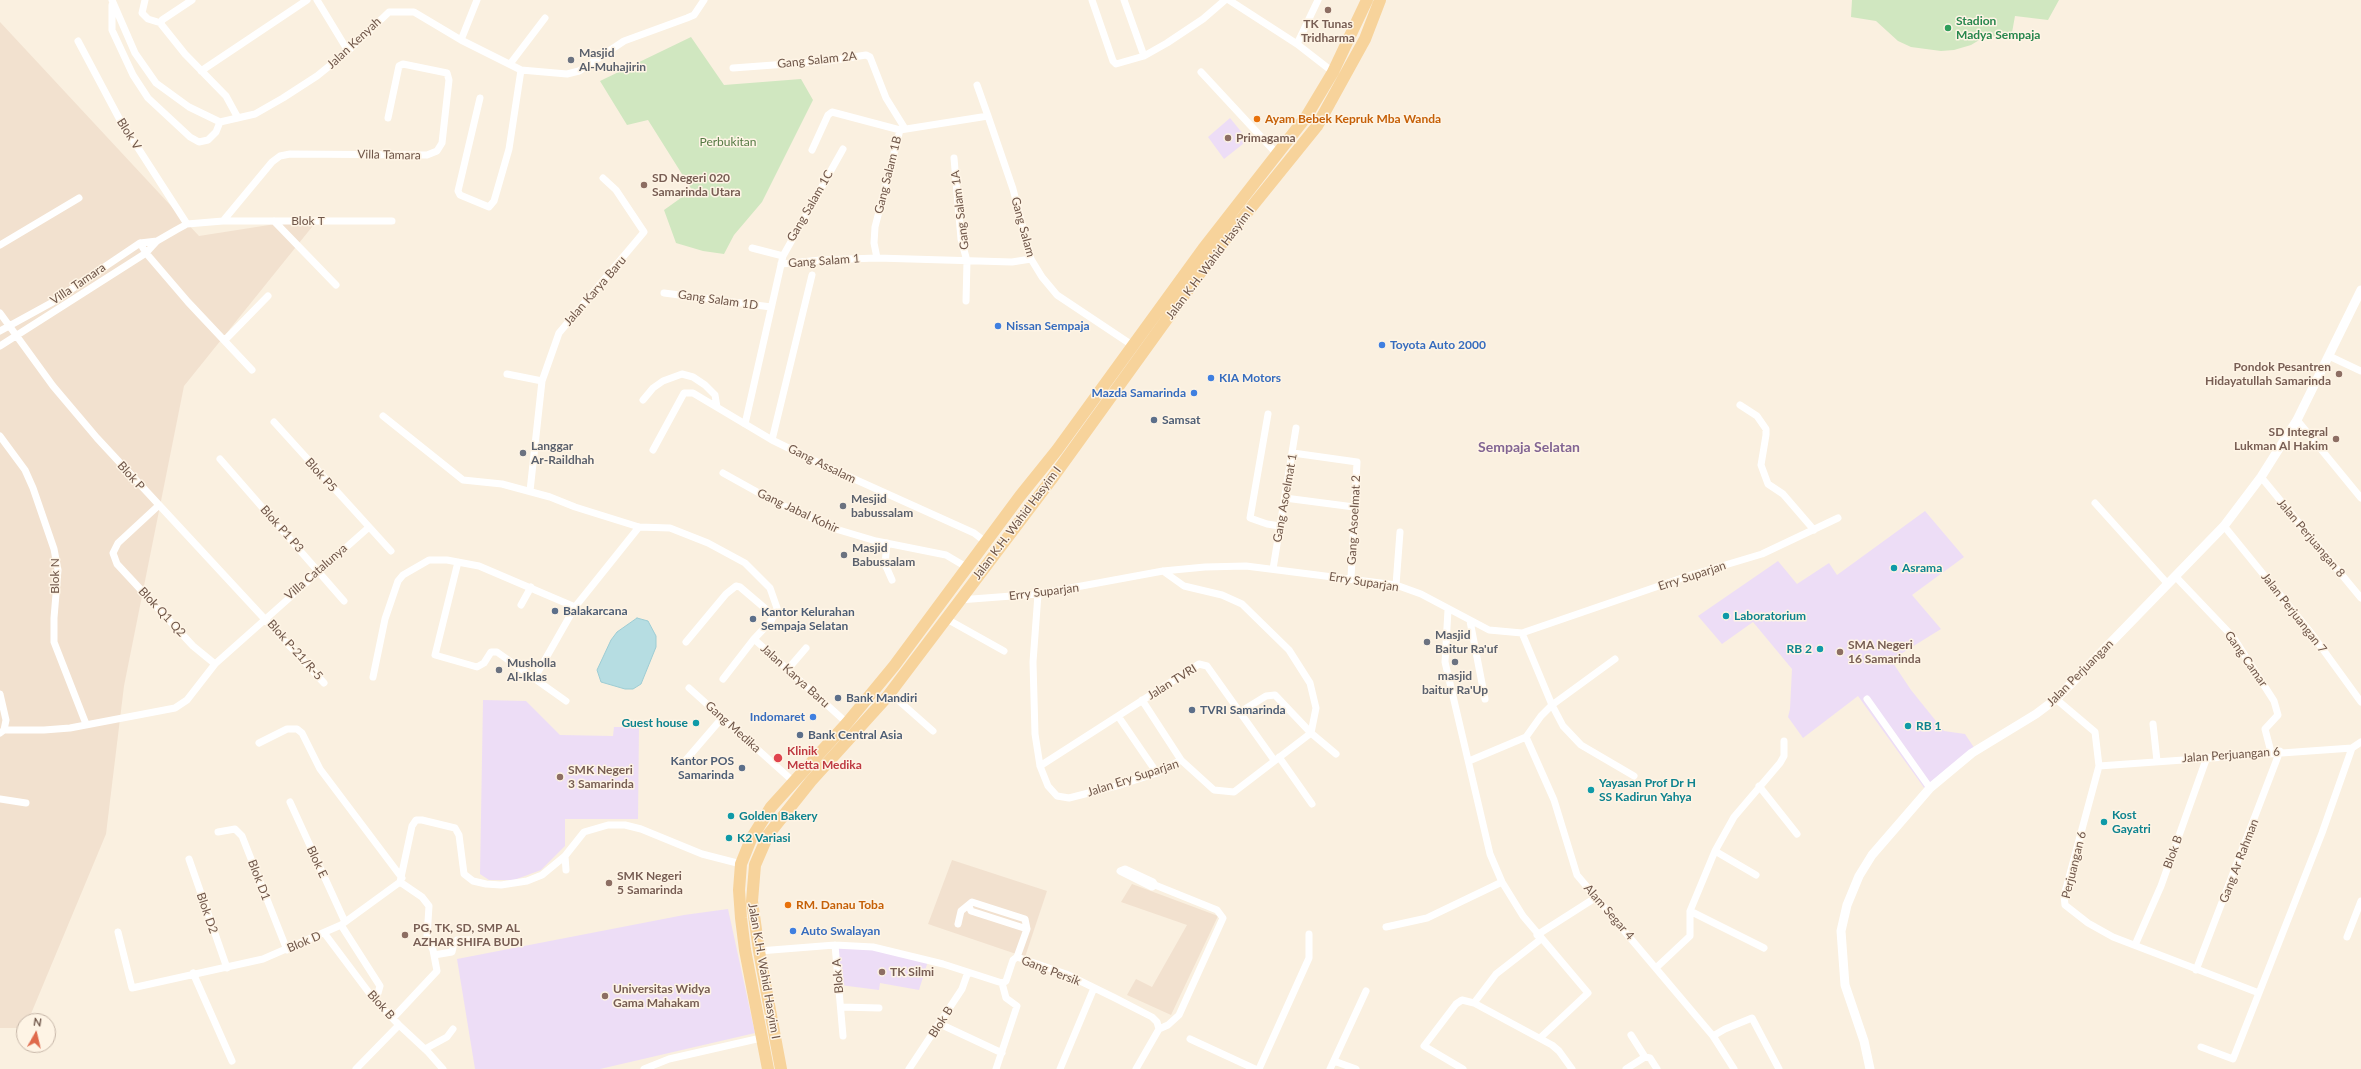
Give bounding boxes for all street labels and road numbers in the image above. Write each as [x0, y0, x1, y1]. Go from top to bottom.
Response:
street label: Jalan Kenyah [324, 14, 384, 72]
street label: Gang Salam 2A [777, 49, 857, 71]
street label: Blok V [114, 116, 144, 152]
street label: Gang Salam 1B [871, 135, 905, 215]
street label: Villa Tamara [357, 147, 421, 163]
street label: Gang Salam 1C [784, 168, 836, 244]
street label: Gang Salam 1A [948, 169, 972, 251]
street label: Gang Salam [1008, 195, 1038, 259]
street label: Jalan K.H. Wahid Hasyim I [1163, 204, 1257, 322]
street label: Blok T [291, 214, 325, 228]
street label: Gang Salam 1 [788, 251, 860, 271]
street label: Jalan Karya Baru [561, 253, 629, 329]
street label: Villa Tamara [48, 260, 108, 308]
street label: Gang Salam 1D [677, 287, 759, 313]
street label: Gang Assalam [786, 441, 858, 487]
street label: Gang Asoelmat 1 [1270, 452, 1300, 544]
street label: Blok P5 [302, 455, 340, 495]
street label: Blok P [114, 459, 148, 493]
street label: Jalan K.H. Wahid Hasyim I [970, 464, 1064, 582]
street label: Gang Asoelmat 2 [1344, 475, 1364, 565]
street label: Gang Jabal Kohir [755, 486, 841, 536]
street label: Jalan Perjuangan 8 [2274, 496, 2348, 580]
street label: Blok P1 P3 [257, 503, 307, 555]
street label: Villa Catalunya [282, 541, 350, 603]
street label: Blok N [48, 558, 62, 594]
street label: Erry Suparjan [1656, 558, 1728, 594]
street label: Erry Suparjan [1328, 569, 1400, 595]
street label: Jalan Perjuangan 7 [2258, 570, 2330, 656]
street label: Erry Suparjan [1008, 581, 1080, 603]
street label: Blok Q1 Q2 [135, 584, 189, 640]
street label: Blok P-21/R-5 [264, 617, 326, 683]
street label: Gang Camar [2221, 628, 2271, 690]
street label: Jalan Perjuangan [2044, 637, 2116, 709]
street label: Jalan Karya Baru [758, 641, 832, 711]
street label: Jalan TVRI [1145, 661, 1199, 703]
street label: Gang Medika [702, 698, 764, 756]
street label: Jalan Perjuangan 6 [2182, 744, 2280, 766]
street label: Jalan Ery Suparjan [1085, 756, 1181, 800]
street label: Gang Ar Rahman [2216, 817, 2262, 905]
street label: Perjuangan 6 [2059, 830, 2089, 900]
street label: Blok B [2160, 833, 2186, 871]
street label: Blok E [303, 844, 331, 880]
street label: Blok D1 [245, 858, 273, 902]
street label: Alam Segar 4 [1581, 881, 1637, 943]
street label: Blok D2 [193, 891, 221, 935]
street label: Jalan K.H. Wahid Hasyim I [745, 902, 783, 1040]
street label: Blok D [285, 928, 323, 956]
street label: Gang Persik [1019, 953, 1083, 989]
street label: Blok A [829, 958, 847, 994]
street label: Blok B [364, 987, 398, 1023]
street label: Blok B [926, 1004, 956, 1040]

